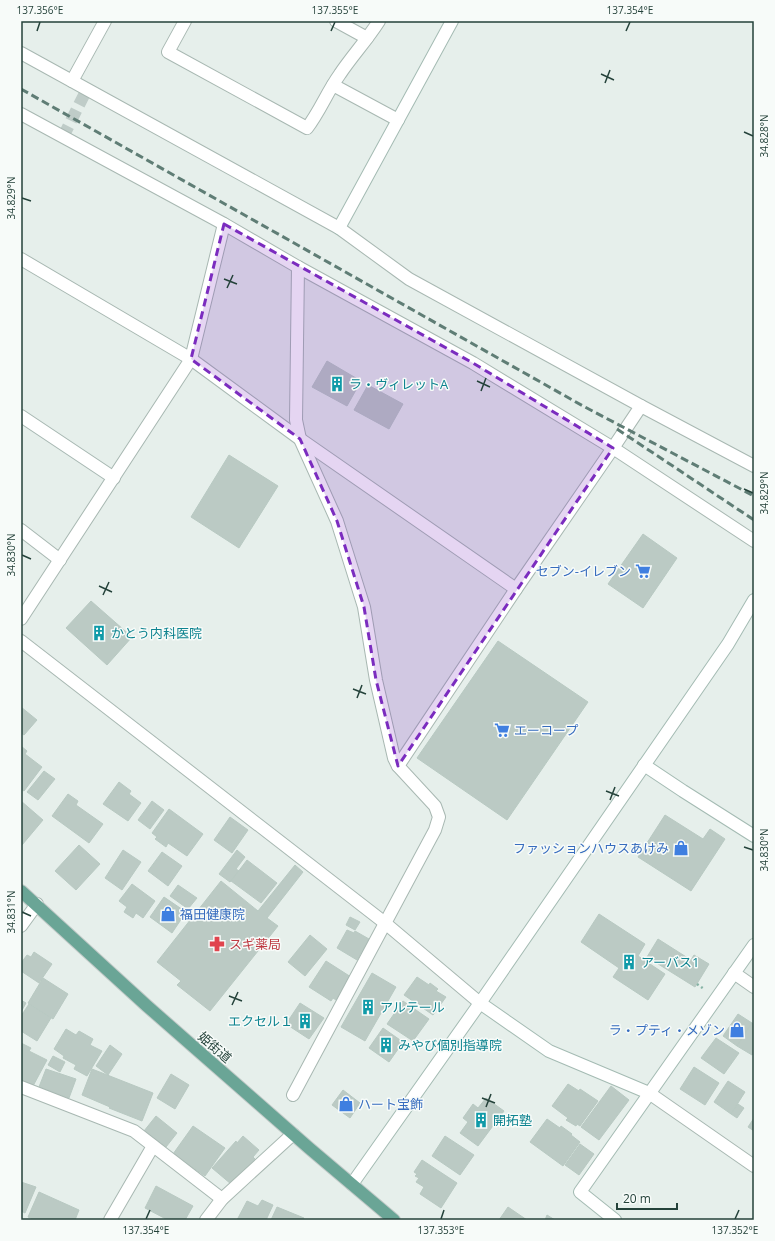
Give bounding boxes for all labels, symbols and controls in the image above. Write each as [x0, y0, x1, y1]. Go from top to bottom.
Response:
text: 137.356°E [17, 3, 63, 17]
text: 137.355°E [312, 3, 358, 17]
text: 137.354°E [607, 3, 653, 17]
text: 34.828°N [757, 114, 771, 158]
text: 34.829°N [4, 176, 18, 220]
building icon: ラ・ヴィレットA [328, 375, 346, 393]
place label: ラ・ヴィレットA [349, 375, 449, 393]
text: 34.829°N [757, 471, 771, 515]
text: 34.830°N [4, 533, 18, 577]
place label: セブン-イレブン [536, 562, 631, 580]
supermarket icon: セブン-イレブン [634, 562, 652, 580]
building icon: かとう内科医院 [90, 624, 108, 642]
place label: かとう内科医院 [111, 624, 202, 642]
supermarket icon: エーコープ [493, 721, 511, 739]
place label: エーコープ [514, 721, 578, 739]
text: 34.830°N [757, 828, 771, 872]
place label: ファッションハウスあけみ [513, 839, 669, 857]
shop icon: ファッションハウスあけみ [672, 839, 690, 857]
text: 34.831°N [4, 890, 18, 934]
shop icon: 福田健康院 [159, 905, 177, 923]
place label: 福田健康院 [180, 905, 245, 923]
pharmacy icon: スギ薬局 [208, 935, 226, 953]
place label: スギ薬局 [229, 935, 281, 953]
building icon: アーバス1 [620, 953, 638, 971]
place label: アーバス1 [641, 953, 700, 971]
building icon: アルテール [359, 998, 377, 1016]
place label: アルテール [380, 998, 445, 1016]
place label: エクセル１ [228, 1012, 293, 1030]
building icon: エクセル１ [296, 1012, 314, 1030]
place label: ラ・プティ・メゾン [609, 1021, 725, 1039]
shop icon: ラ・プティ・メゾン [728, 1021, 746, 1039]
street label: 姫街道 [194, 1027, 236, 1067]
building icon: みやび個別指導院 [377, 1036, 395, 1054]
place label: みやび個別指導院 [398, 1036, 502, 1054]
shop icon: ハート宝飾 [337, 1095, 355, 1113]
place label: ハート宝飾 [358, 1095, 423, 1113]
building icon: 開拓塾 [472, 1111, 490, 1129]
place label: 開拓塾 [493, 1111, 532, 1129]
scale bar [617, 1185, 677, 1211]
text: 20 m [623, 1190, 651, 1207]
text: 137.354°E [123, 1223, 169, 1237]
text: 137.353°E [418, 1223, 464, 1237]
text: 137.352°E [712, 1223, 758, 1237]

